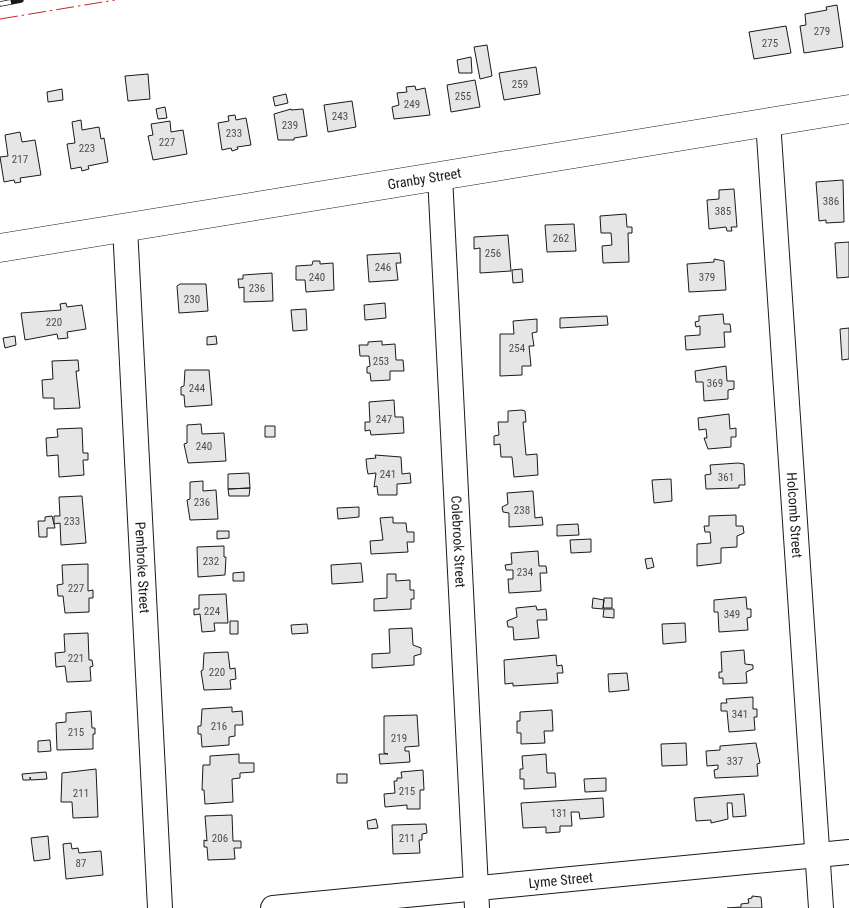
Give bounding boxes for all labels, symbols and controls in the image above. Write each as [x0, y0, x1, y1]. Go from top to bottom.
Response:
house number: 279 [814, 25, 830, 38]
house number: 275 [762, 37, 778, 50]
house number: 259 [512, 78, 528, 91]
house number: 255 [455, 90, 471, 103]
house number: 249 [404, 98, 420, 111]
house number: 243 [332, 110, 348, 123]
house number: 239 [282, 119, 298, 132]
house number: 233 [226, 127, 242, 140]
house number: 227 [159, 136, 175, 149]
house number: 223 [79, 142, 95, 155]
house number: 217 [12, 153, 28, 166]
street label: Granby Street [386, 165, 462, 192]
house number: 386 [823, 195, 839, 208]
house number: 385 [715, 205, 731, 218]
house number: 262 [553, 232, 569, 245]
house number: 256 [485, 247, 501, 260]
house number: 246 [375, 261, 391, 274]
house number: 240 [309, 271, 325, 284]
house number: 379 [699, 271, 715, 284]
house number: 236 [249, 282, 265, 295]
house number: 230 [184, 293, 200, 306]
house number: 220 [46, 316, 62, 329]
house number: 254 [509, 342, 526, 355]
house number: 253 [373, 355, 389, 368]
house number: 369 [707, 377, 723, 390]
house number: 244 [189, 382, 206, 395]
house number: 247 [376, 413, 392, 426]
house number: 240 [196, 440, 212, 453]
house number: 241 [380, 468, 396, 481]
house number: 361 [718, 471, 734, 484]
street label: Holcomb Street [784, 472, 805, 559]
street label: Colebrook Street [448, 495, 469, 588]
house number: 236 [194, 496, 210, 509]
house number: 238 [514, 504, 530, 517]
house number: 233 [64, 515, 80, 528]
street label: Pembroke Street [132, 521, 153, 614]
house number: 232 [203, 555, 219, 568]
house number: 234 [517, 566, 534, 579]
house number: 227 [68, 582, 84, 595]
house number: 224 [204, 605, 221, 618]
house number: 349 [724, 608, 740, 621]
house number: 221 [68, 652, 84, 665]
house number: 220 [209, 666, 225, 679]
house number: 341 [732, 708, 748, 721]
house number: 216 [211, 720, 227, 733]
house number: 215 [68, 726, 84, 739]
house number: 219 [391, 732, 407, 745]
house number: 337 [727, 755, 743, 768]
house number: 215 [399, 785, 415, 798]
house number: 211 [73, 787, 89, 800]
house number: 131 [551, 807, 567, 820]
house number: 206 [212, 832, 228, 845]
house number: 211 [399, 832, 415, 845]
house number: 87 [76, 857, 86, 870]
street label: Lyme Street [528, 869, 594, 891]

